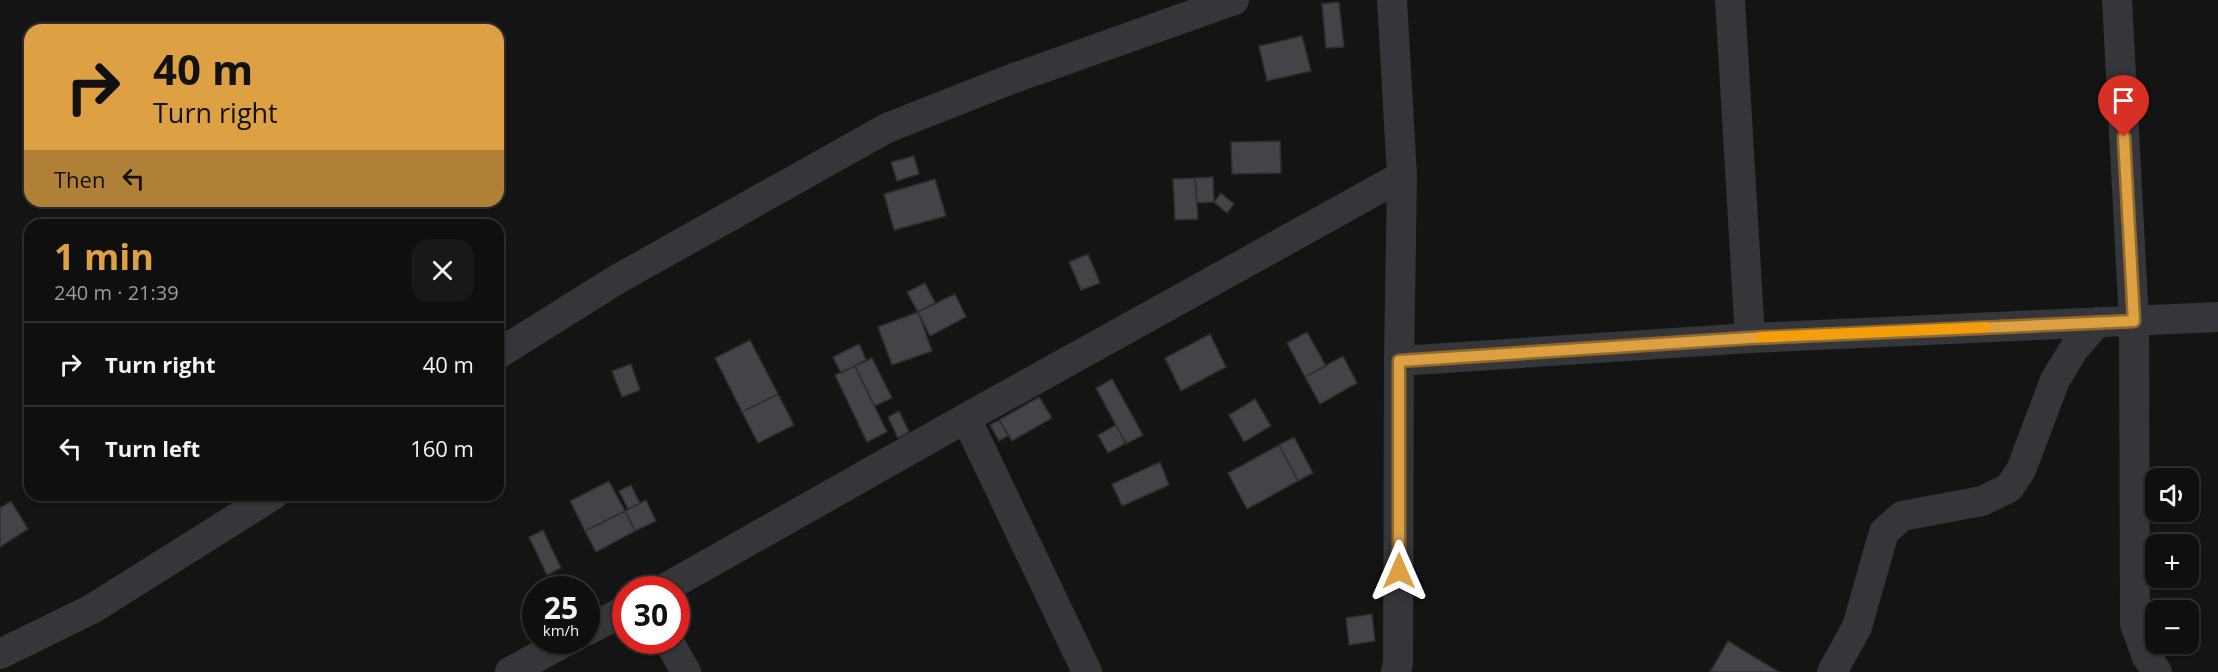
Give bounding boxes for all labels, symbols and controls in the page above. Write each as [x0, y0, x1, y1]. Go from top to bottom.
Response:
text: 40 m [153, 40, 253, 97]
icon: right [54, 48, 132, 126]
pin [2098, 75, 2149, 137]
icon: arrive [2107, 84, 2140, 117]
text: Turn right [153, 94, 278, 131]
icon: left [117, 162, 150, 195]
text: Then [54, 164, 105, 194]
text: 1 min [54, 232, 154, 281]
button: close [411, 239, 474, 302]
text: 240 m · 21:39 [54, 279, 179, 306]
icon: right [54, 348, 87, 381]
text: Turn right [105, 349, 216, 379]
text: 40 m [423, 349, 474, 379]
icon: left [54, 432, 87, 465]
text: Turn left [105, 433, 200, 463]
text: 160 m [410, 433, 474, 463]
map controls [2145, 468, 2199, 654]
button: sound [2145, 468, 2199, 522]
button: + [2145, 534, 2199, 588]
position arrow [1367, 539, 1431, 603]
speed limit sign: 30 [612, 576, 690, 654]
text: 25 [544, 587, 578, 628]
button: − [2145, 600, 2199, 654]
text: km/h [543, 620, 579, 640]

